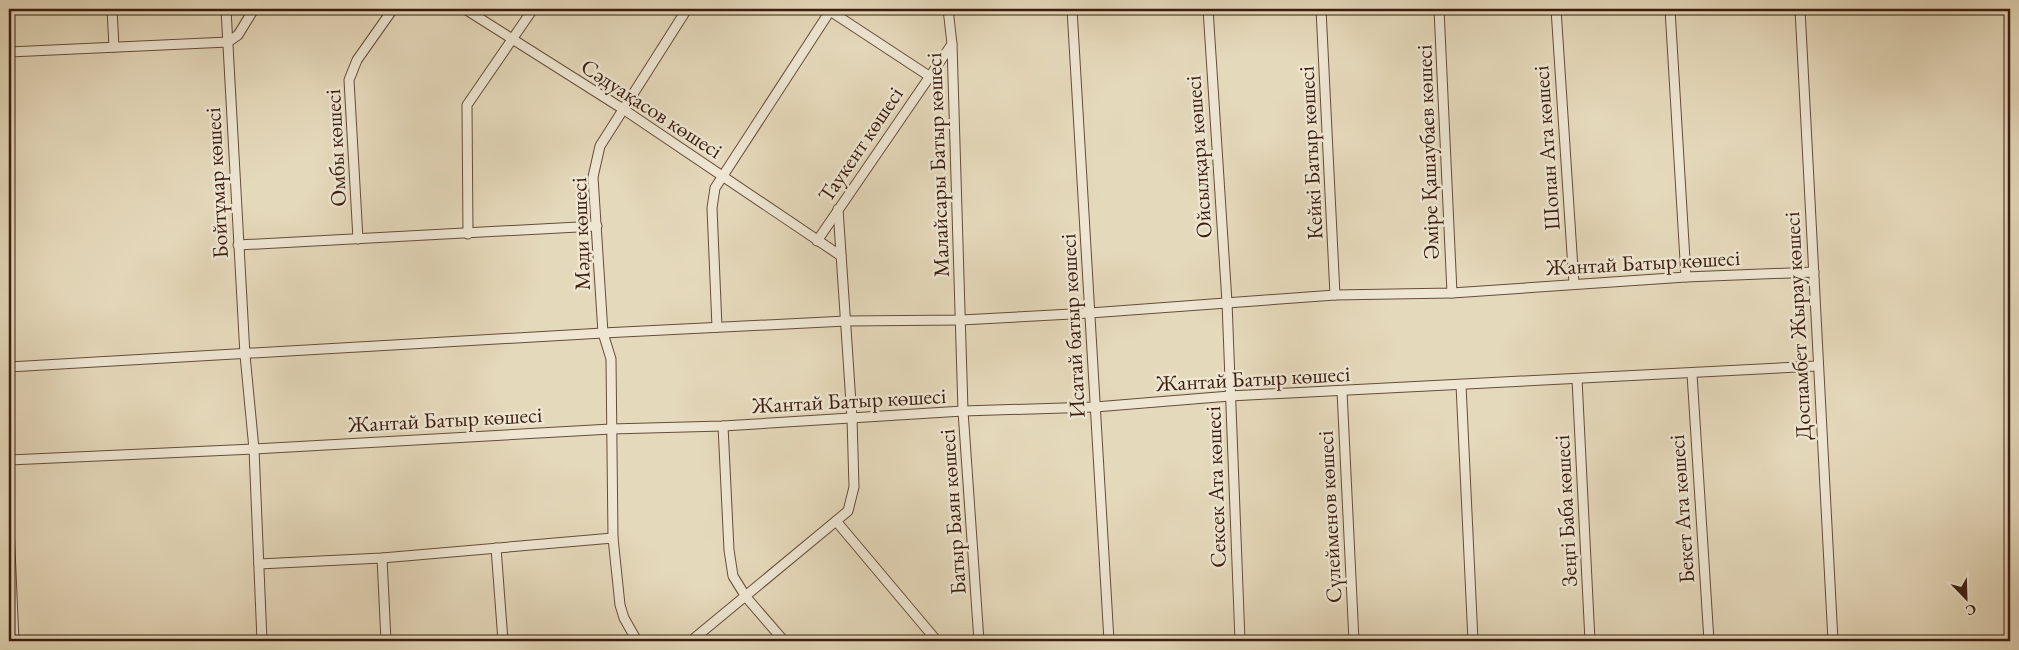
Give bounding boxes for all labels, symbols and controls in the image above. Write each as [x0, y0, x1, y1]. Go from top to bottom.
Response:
street label: Әміре Қашаубаев көшесі [1409, 44, 1446, 260]
street label: Сәдуақасов көшесі [575, 52, 728, 165]
street label: Малайсары Батыр көшесі [919, 52, 956, 278]
street label: Шопан Ата көшесі [1526, 65, 1567, 231]
street label: Кейкі Батыр көшесі [1291, 66, 1330, 240]
street label: Ойсылқара көшесі [1178, 75, 1219, 239]
street label: Таукент көшесі [811, 81, 910, 208]
street label: Омбы көшесі [318, 88, 353, 207]
street label: Бойтұмар көшесі [198, 107, 235, 259]
street label: Мәди көшесі [564, 177, 597, 291]
street label: Доспамбет Жырау көшесі [1777, 211, 1818, 441]
street label: Исатай батыр көшесі [1053, 233, 1092, 419]
street label: Жантай Батыр көшесі [1544, 243, 1741, 282]
street label: Жантай Батыр көшесі [1154, 359, 1351, 398]
street label: Жантай Батыр көшесі [750, 381, 947, 420]
street label: Жантай Батыр көшесі [346, 400, 543, 439]
street label: Сексек Ата көшесі [1198, 406, 1233, 568]
street label: Батыр Баян көшесі [932, 428, 973, 596]
street label: Сүлейменов көшесі [1310, 430, 1349, 604]
street label: Зеңгі Баба көшесі [1547, 434, 1584, 588]
street label: Бекет Ата көшесі [1662, 434, 1701, 584]
north arrow [1942, 572, 1992, 622]
text: С [1963, 600, 1979, 620]

